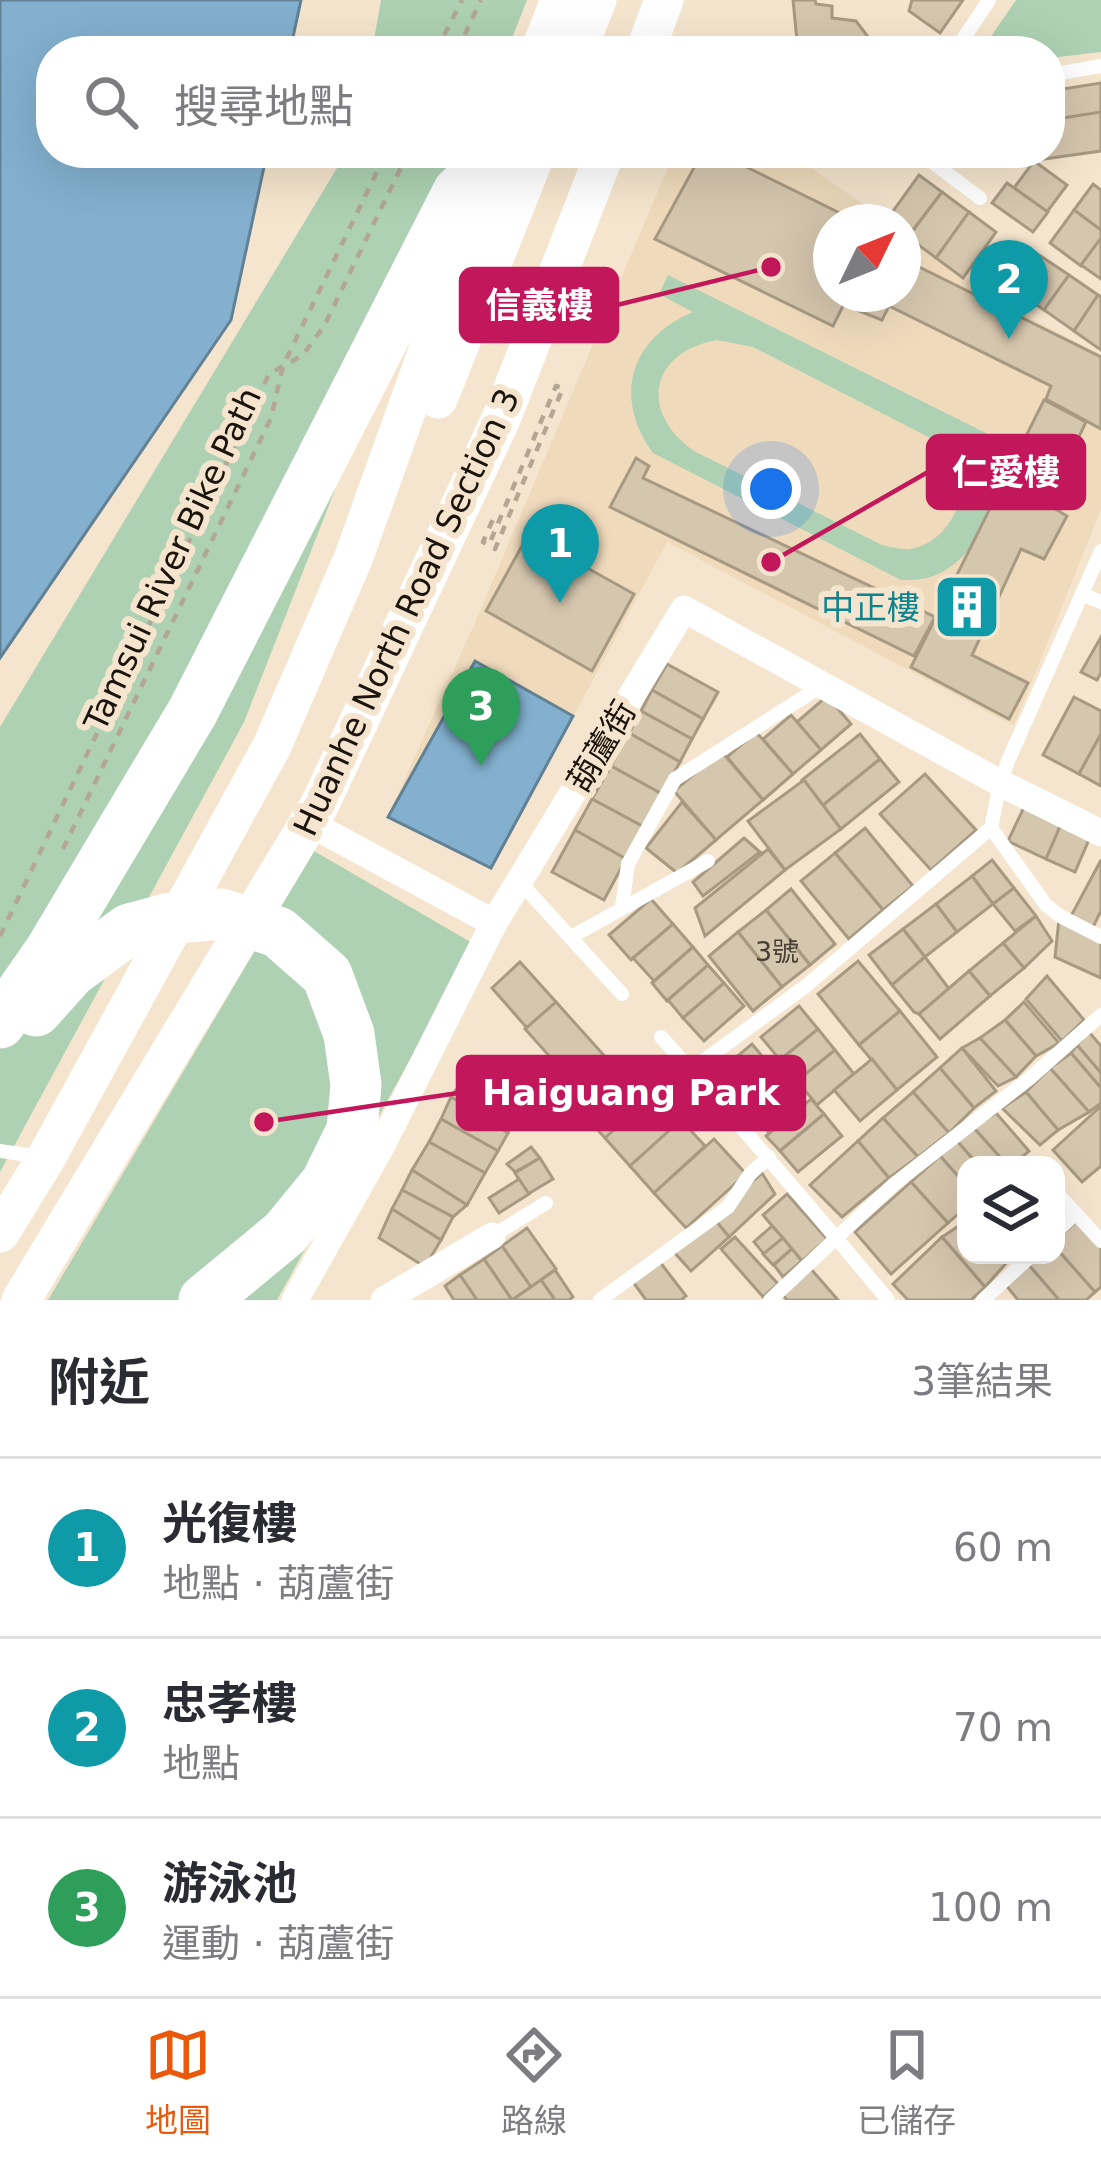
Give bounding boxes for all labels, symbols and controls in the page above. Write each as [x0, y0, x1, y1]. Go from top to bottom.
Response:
search box [36, 36, 1065, 168]
icon: search [78, 69, 144, 135]
text: 搜尋地點 [174, 80, 354, 133]
north arrow [813, 204, 921, 312]
pin: 2 [970, 240, 1048, 339]
callout: 信義樓 [461, 269, 617, 341]
text: 信義樓 [485, 285, 593, 326]
street label: Tamsui River Bike Path [75, 382, 269, 738]
street label: Huanhe North Road Section 3 [285, 382, 527, 842]
callout: 仁愛樓 [928, 436, 1084, 508]
text: 仁愛樓 [952, 452, 1060, 493]
your location [741, 459, 801, 519]
pin: 1 [521, 504, 599, 603]
building icon: 中正樓 [932, 572, 1002, 642]
place label: 中正樓 [821, 588, 920, 627]
pin: 3 [442, 667, 520, 766]
street label: 葫蘆街 [559, 694, 644, 799]
house number: 3號 [755, 936, 799, 967]
callout: Haiguang Park [458, 1057, 804, 1129]
text: Haiguang Park [482, 1072, 781, 1113]
map controls [957, 1156, 1065, 1264]
button: layers [957, 1156, 1065, 1264]
text: 附近 [48, 1353, 150, 1412]
text: 3筆結果 [911, 1359, 1053, 1404]
text: 光復樓 [162, 1497, 297, 1550]
text: 1 [73, 1525, 101, 1570]
text: 60 m [953, 1525, 1053, 1570]
text: 地點 · 葫蘆街 [162, 1561, 394, 1606]
text: 忠孝樓 [162, 1677, 297, 1730]
text: 2 [73, 1705, 101, 1750]
text: 70 m [953, 1705, 1053, 1750]
text: 地點 [162, 1741, 240, 1786]
text: 游泳池 [162, 1857, 297, 1910]
text: 3 [73, 1885, 101, 1930]
text: 100 m [928, 1885, 1053, 1930]
text: 運動 · 葫蘆街 [162, 1921, 394, 1966]
tab: 地圖 [145, 2022, 211, 2142]
tab: 路線 [501, 2022, 567, 2142]
tab: 已儲存 [857, 2022, 956, 2142]

